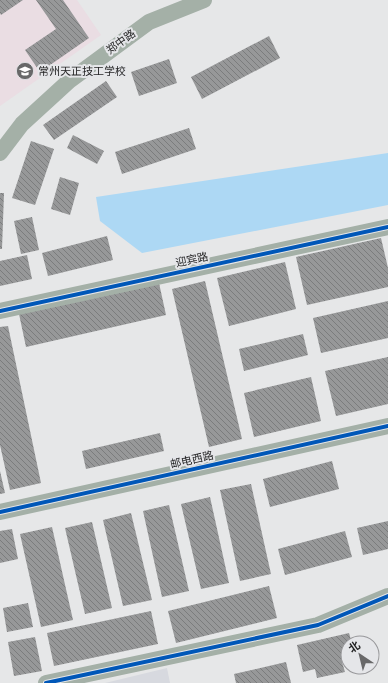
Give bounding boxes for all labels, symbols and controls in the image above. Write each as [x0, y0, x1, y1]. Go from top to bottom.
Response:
street label: 郑中路 [104, 27, 138, 57]
school or university icon: 常州天正技工学校 [15, 61, 35, 81]
place label: 常州天正技工学校 [38, 65, 126, 78]
street label: 迎宾路 [175, 250, 209, 270]
street label: 邮电西路 [169, 449, 215, 471]
north arrow [340, 635, 380, 675]
text: 北 [346, 639, 363, 656]

